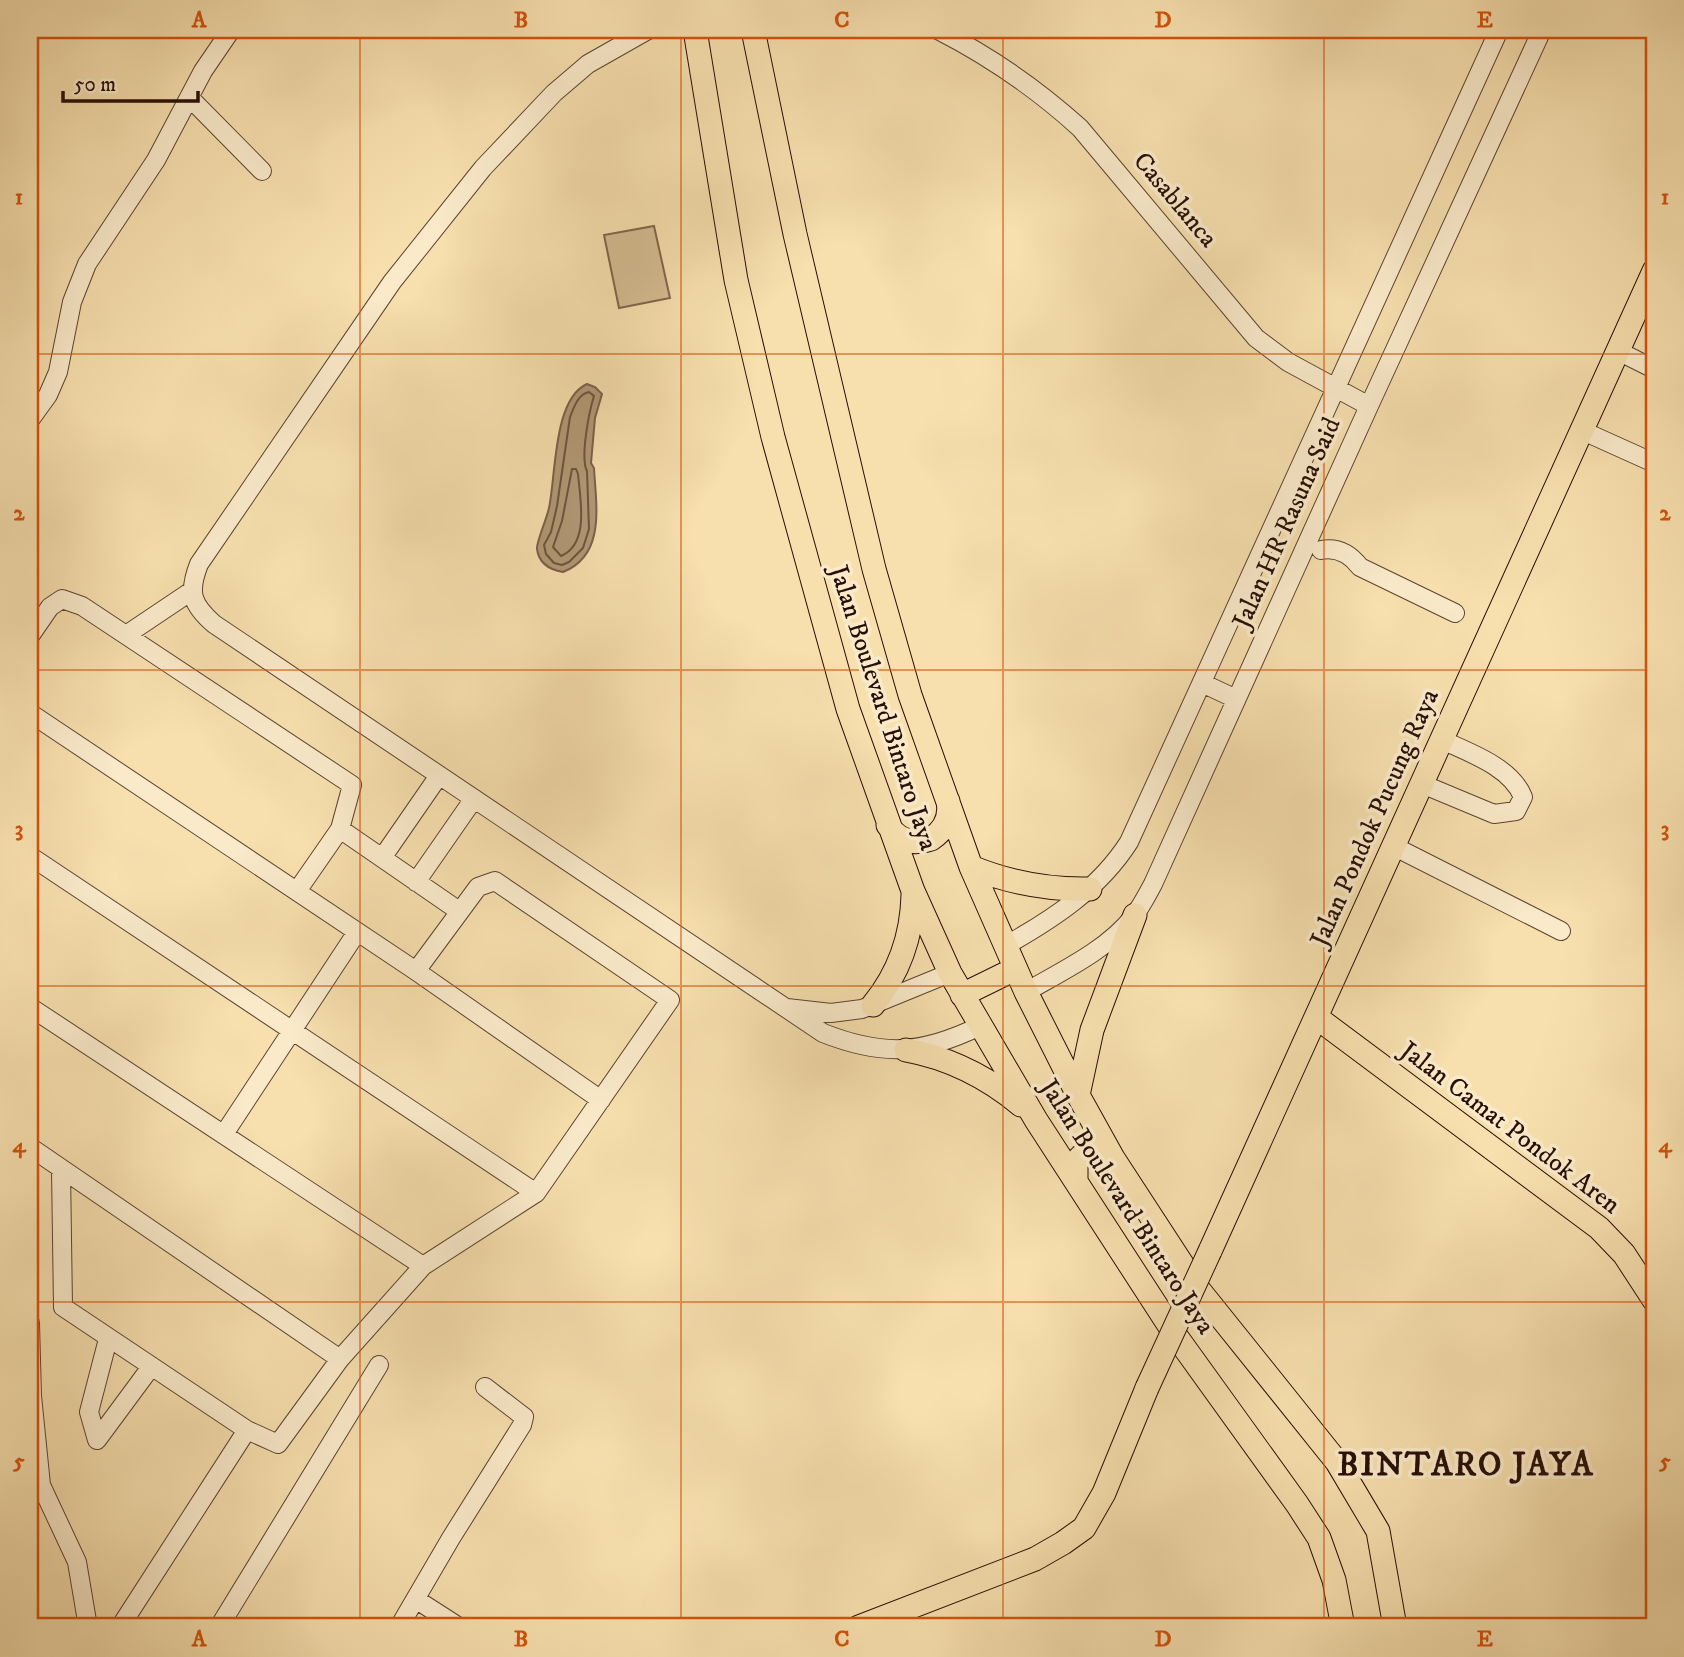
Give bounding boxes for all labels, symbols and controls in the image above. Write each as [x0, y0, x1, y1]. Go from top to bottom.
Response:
text: A [191, 6, 208, 35]
text: B [514, 6, 528, 35]
text: C [834, 6, 850, 35]
text: D [1154, 6, 1172, 35]
text: E [1477, 6, 1493, 35]
scale bar [63, 60, 198, 104]
text: 50 m [74, 72, 116, 98]
street label: Casablanca [1125, 145, 1225, 255]
text: 1 [15, 183, 23, 212]
text: 1 [1661, 183, 1669, 212]
street label: Jalan HR Rasuna Said [1225, 412, 1348, 636]
text: 2 [13, 499, 25, 528]
text: 2 [1659, 499, 1671, 528]
street label: Jalan Boulevard Bintaro Jaya [821, 560, 945, 855]
street label: Jalan Pondok Pucung Raya [1302, 684, 1447, 954]
text: 3 [15, 815, 23, 844]
text: 3 [1661, 815, 1669, 844]
street label: Jalan Camat Pondok Aren [1392, 1033, 1627, 1222]
street label: Jalan Boulevard Bintaro Jaya [1031, 1072, 1222, 1341]
text: 4 [12, 1131, 27, 1160]
text: 4 [1658, 1131, 1673, 1160]
district label: BINTARO JAYA [1338, 1445, 1594, 1486]
text: 5 [12, 1447, 25, 1476]
text: 5 [1658, 1447, 1671, 1476]
text: A [191, 1625, 208, 1654]
text: B [514, 1625, 528, 1654]
text: C [834, 1625, 850, 1654]
text: D [1154, 1625, 1172, 1654]
text: E [1477, 1625, 1493, 1654]

